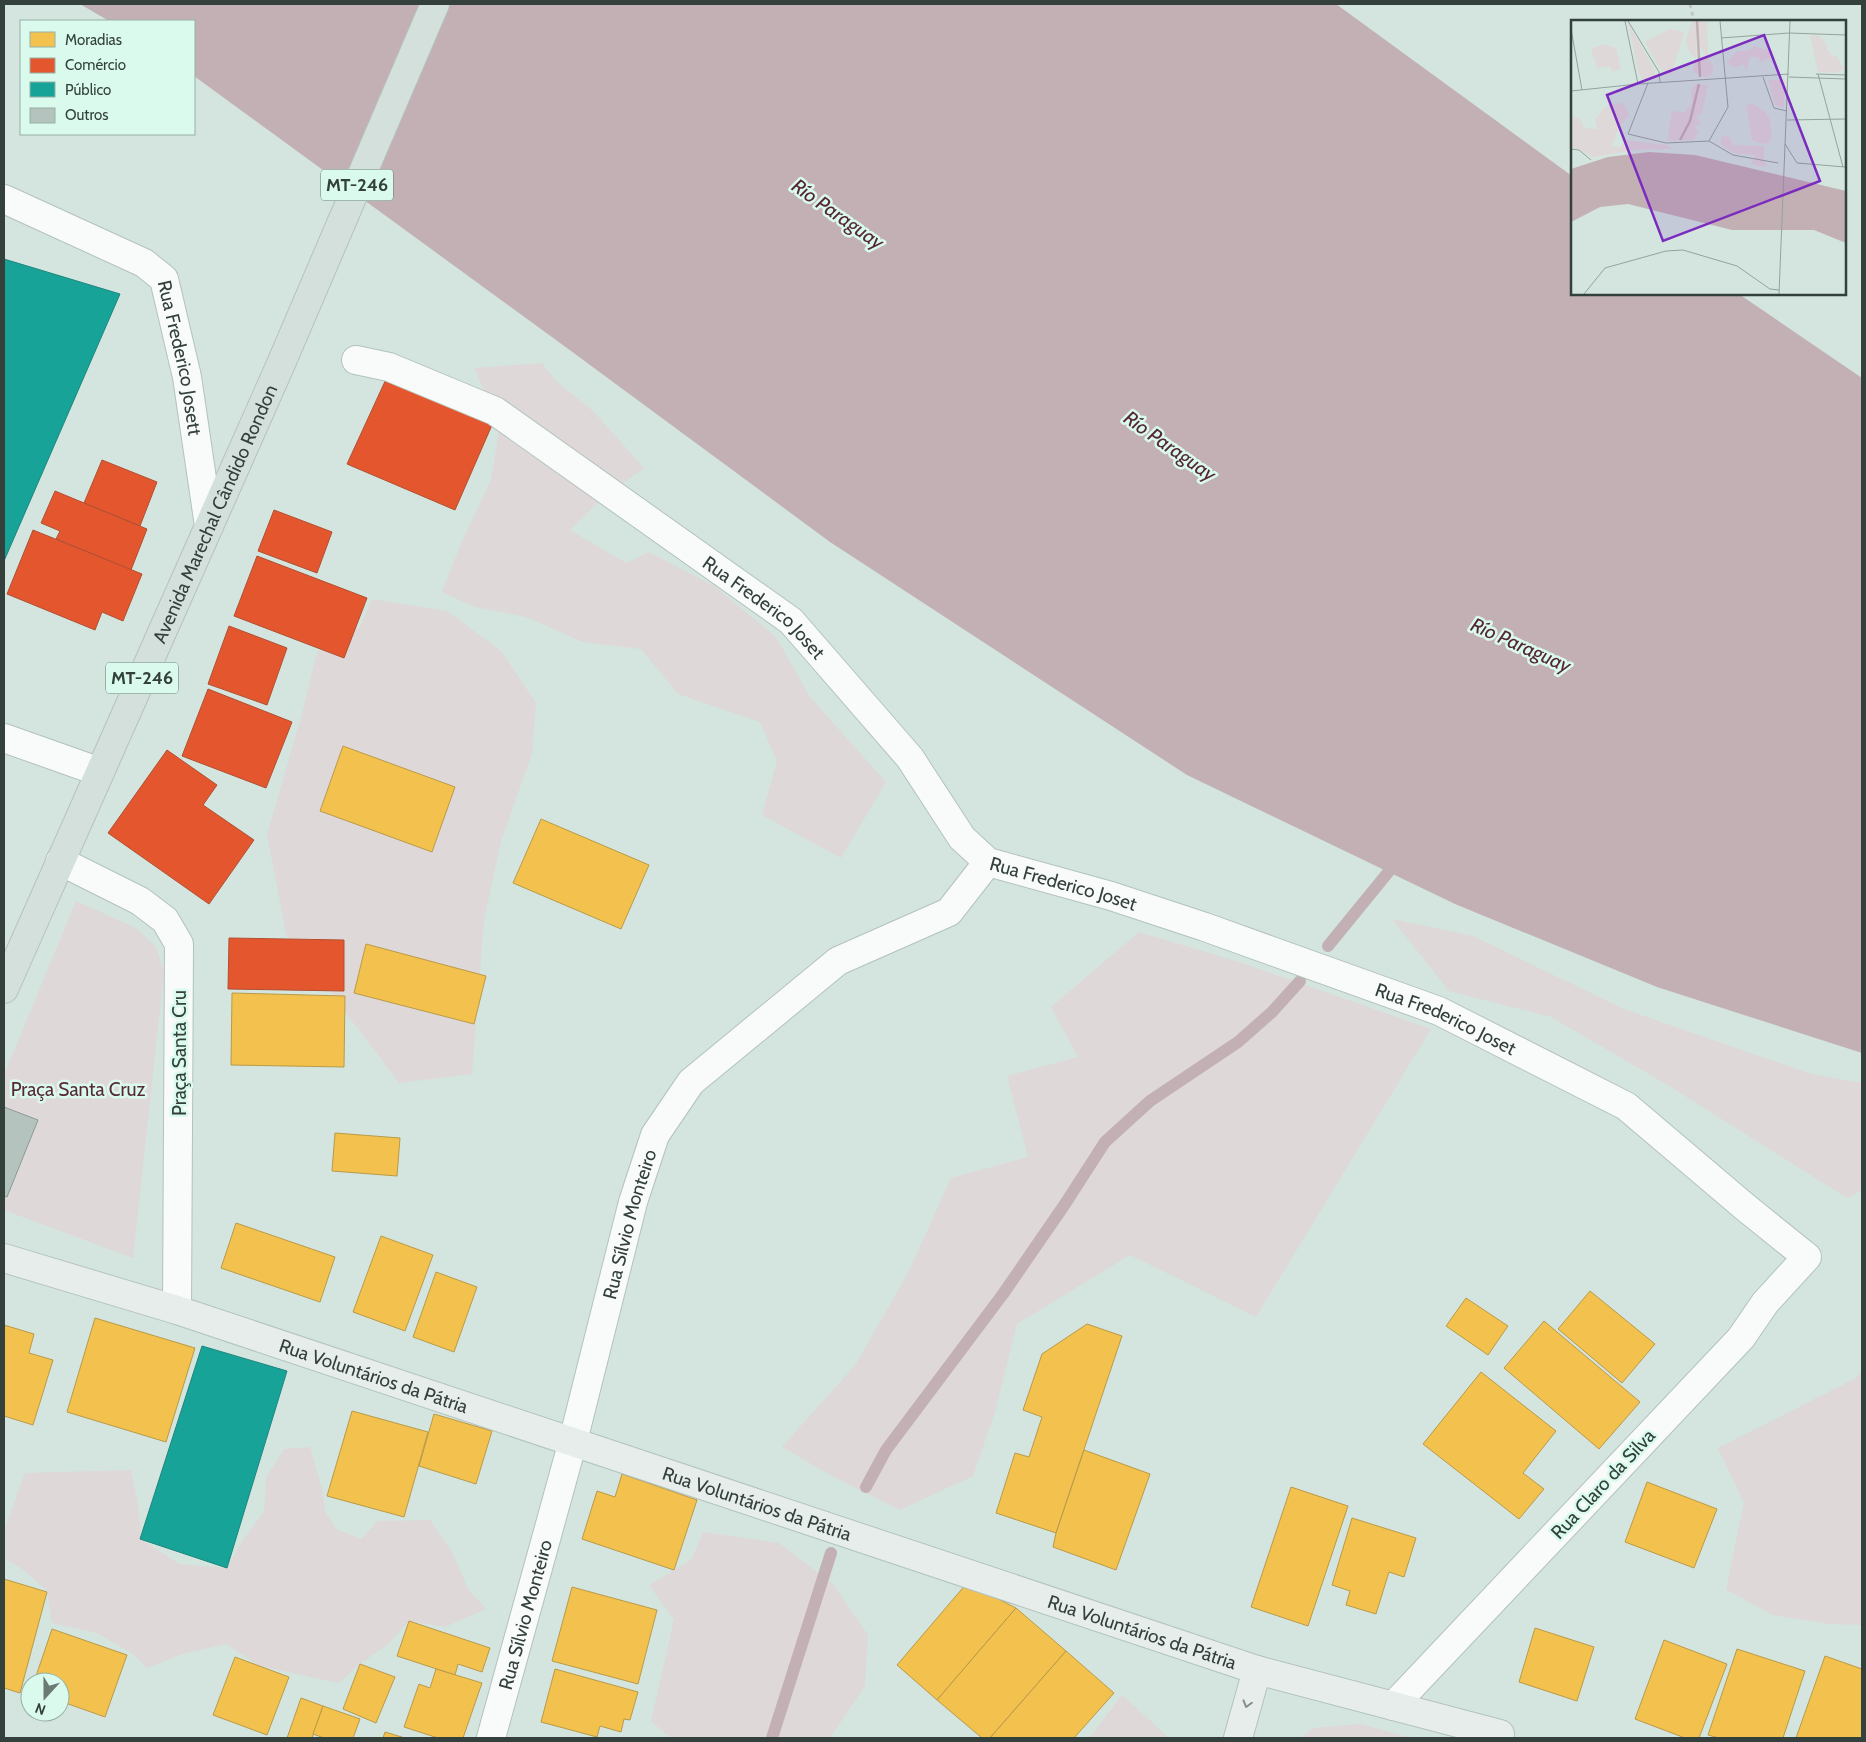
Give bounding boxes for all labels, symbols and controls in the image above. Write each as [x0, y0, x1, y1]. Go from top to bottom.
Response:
legend [20, 20, 195, 135]
inset map [1571, 20, 1846, 295]
text: Moradias [65, 31, 122, 49]
text: Comércio [65, 56, 126, 74]
text: Público [65, 81, 111, 99]
text: Outros [65, 106, 108, 124]
road number: MT-246 [321, 170, 393, 200]
water label: Río Paraguay [787, 174, 889, 255]
street label: Rua Frederico Josett [153, 278, 207, 438]
street label: Avenida Marechal Cândido Rondon [147, 381, 282, 646]
water label: Río Paraguay [1119, 406, 1221, 487]
street label: Rua Frederico Joset [698, 551, 831, 664]
water label: Río Paraguay [1467, 612, 1575, 678]
road number: MT-246 [106, 662, 178, 694]
street label: Rua Frederico Joset [987, 852, 1140, 915]
street label: Rua Frederico Joset [1372, 978, 1521, 1060]
street label: Praça Santa Cru [168, 990, 191, 1116]
park label: Praça Santa Cruz [11, 1078, 145, 1101]
street label: Rua Sílvio Monteiro [598, 1146, 661, 1302]
street label: Rua Voluntários da Pátria [276, 1333, 471, 1418]
street label: Rua Claro da Silva [1546, 1424, 1660, 1544]
street label: Rua Voluntários da Pátria [660, 1461, 854, 1545]
street label: Rua Sílvio Monteiro [493, 1537, 557, 1692]
street label: Rua Voluntários da Pátria [1045, 1590, 1240, 1674]
north arrow [20, 1672, 70, 1722]
text: N [32, 1699, 48, 1719]
one-way arrow [1243, 1700, 1253, 1708]

